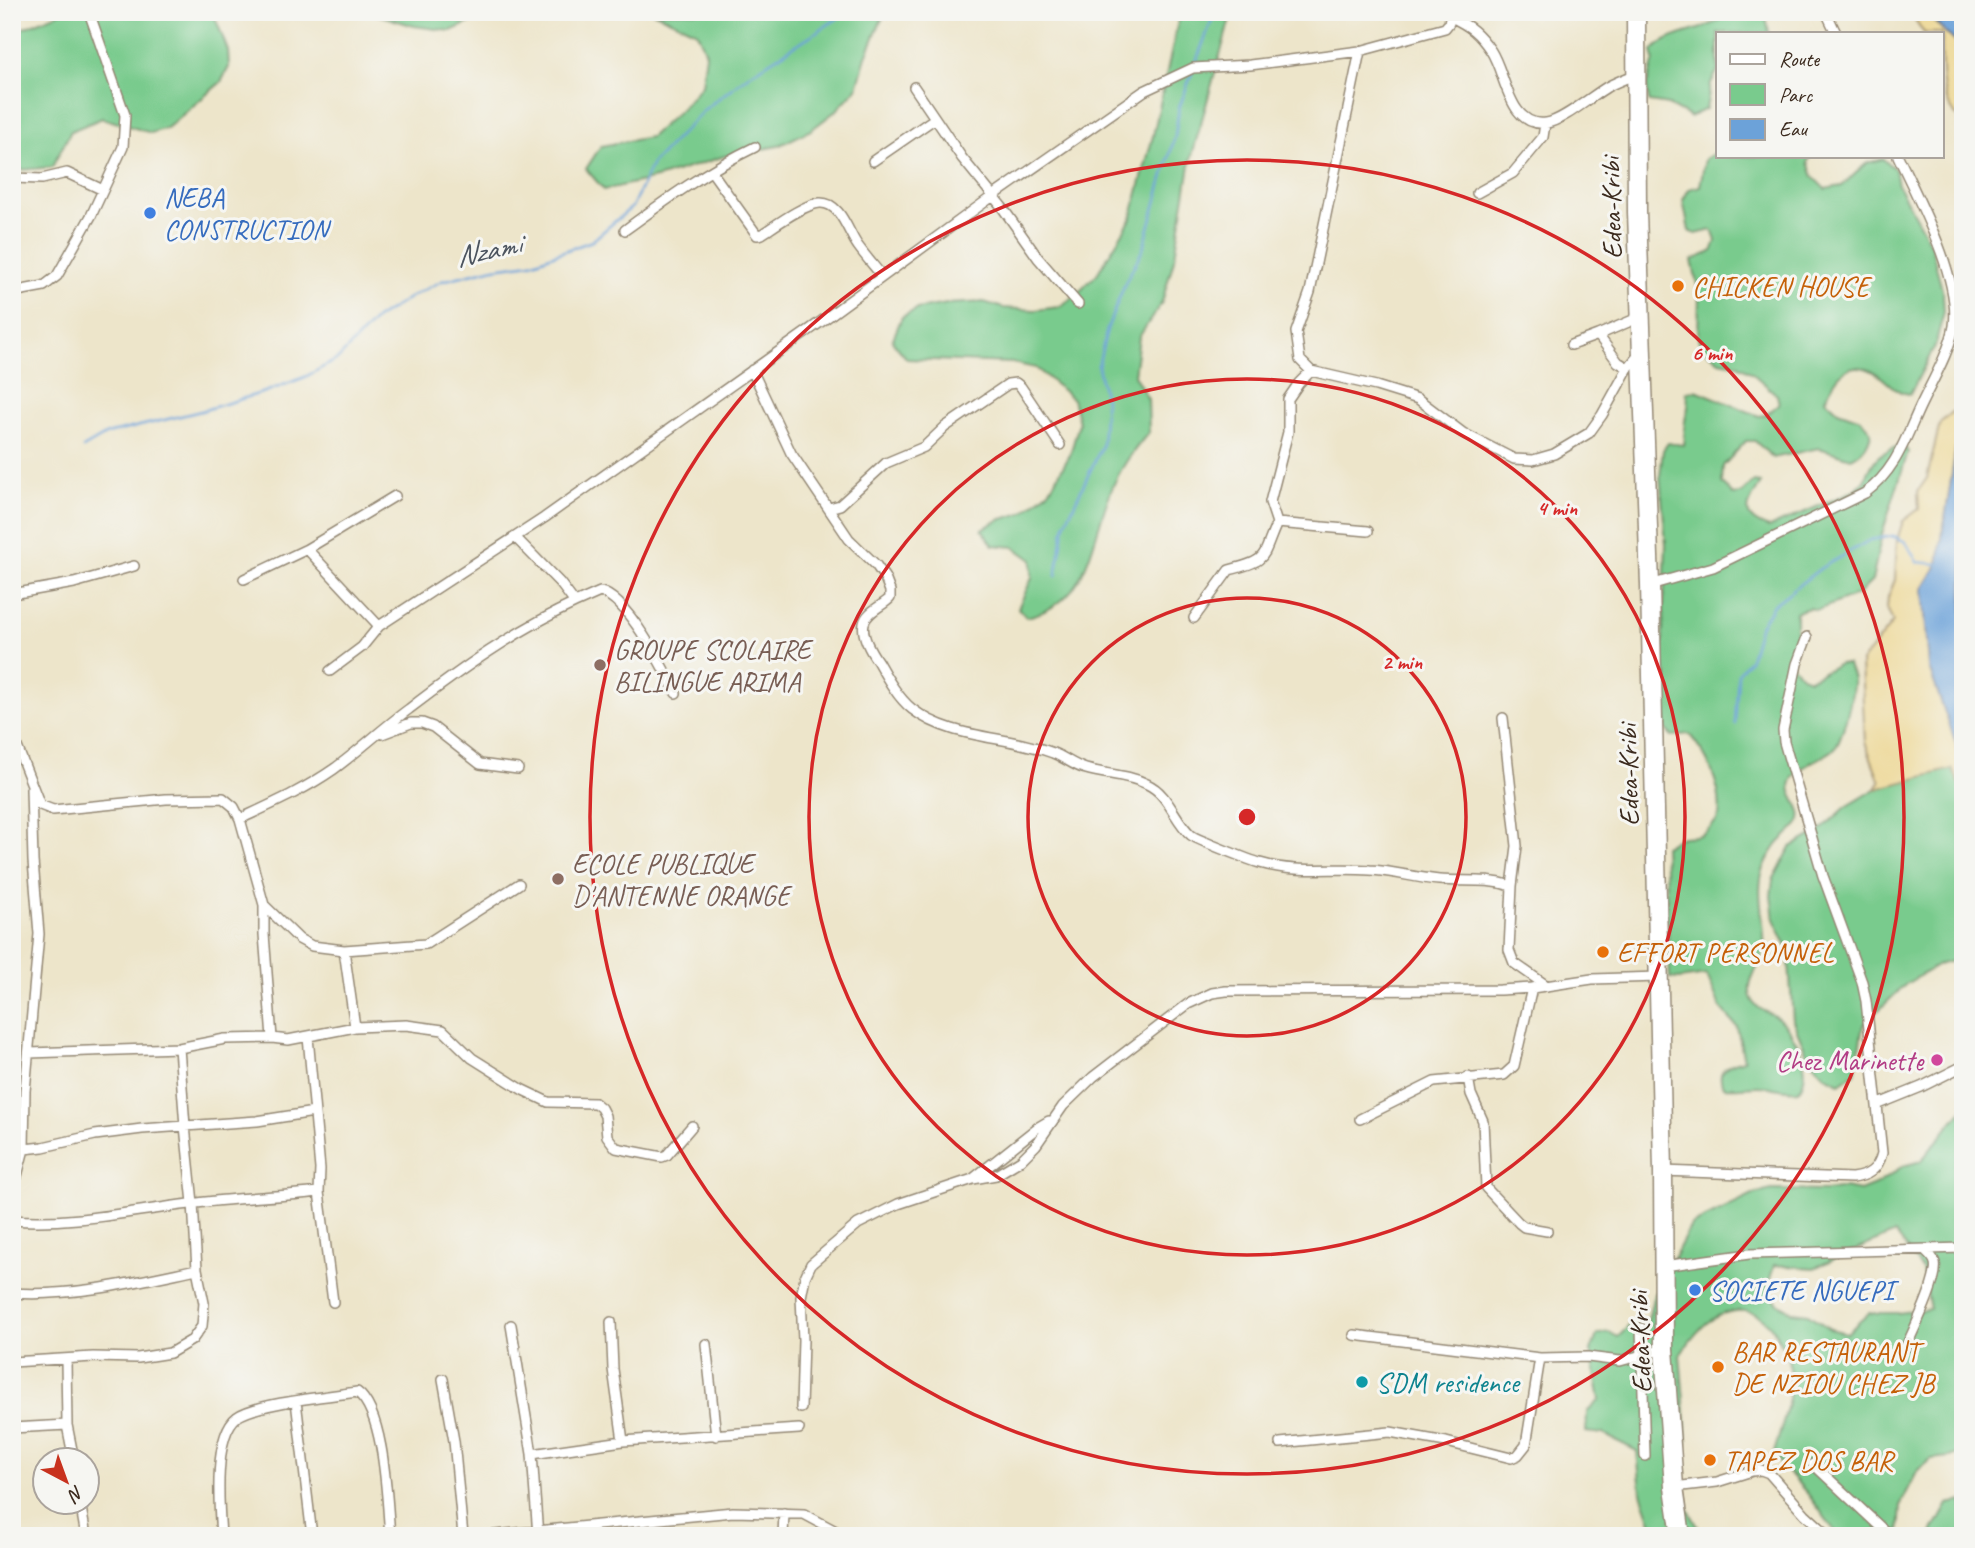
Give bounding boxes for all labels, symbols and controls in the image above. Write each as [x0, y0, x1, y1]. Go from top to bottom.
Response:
legend [1716, 32, 1944, 158]
text: Route [1779, 46, 1820, 72]
text: Parc [1779, 82, 1814, 108]
text: Eau [1779, 116, 1808, 142]
street label: Edea-Kribi [1593, 153, 1629, 259]
place label: NEBA CONSTRUCTION [164, 180, 332, 247]
marker: NEBA CONSTRUCTION [142, 205, 158, 221]
water label: Nzami [452, 223, 531, 275]
place label: CHICKEN HOUSE [1692, 269, 1873, 304]
marker: CHICKEN HOUSE [1670, 278, 1686, 294]
text: 6 min [1692, 340, 1733, 366]
text: 4 min [1537, 495, 1577, 521]
place label: GROUPE SCOLAIRE BILINGUE ARIMA [614, 632, 814, 699]
text: 2 min [1382, 649, 1422, 675]
marker: GROUPE SCOLAIRE BILINGUE ARIMA [592, 657, 608, 673]
street label: Edea-Kribi [1610, 720, 1646, 826]
centre of rings [1235, 805, 1259, 829]
place label: ECOLE PUBLIQUE D'ANTENNE ORANGE [572, 846, 793, 913]
marker: ECOLE PUBLIQUE D'ANTENNE ORANGE [550, 871, 566, 887]
place label: EFFORT PERSONNEL [1617, 935, 1834, 970]
marker: EFFORT PERSONNEL [1595, 944, 1611, 960]
place label: Chez Marinette [1776, 1043, 1925, 1078]
marker: Chez Marinette [1929, 1052, 1945, 1068]
place label: SOCIETE NGUEPI [1709, 1273, 1899, 1308]
marker: SOCIETE NGUEPI [1687, 1282, 1703, 1298]
street label: Edea-Kribi [1621, 1287, 1659, 1394]
place label: BAR RESTAURANT DE NZIOU CHEZ JB [1732, 1334, 1937, 1401]
marker: BAR RESTAURANT DE NZIOU CHEZ JB [1710, 1359, 1726, 1375]
place label: SDM residence [1376, 1365, 1521, 1400]
marker: SDM residence [1354, 1374, 1370, 1390]
place label: TAPEZ DOS BAR [1724, 1443, 1895, 1478]
north arrow [32, 1446, 102, 1516]
marker: TAPEZ DOS BAR [1702, 1452, 1718, 1468]
text: N [62, 1480, 89, 1508]

